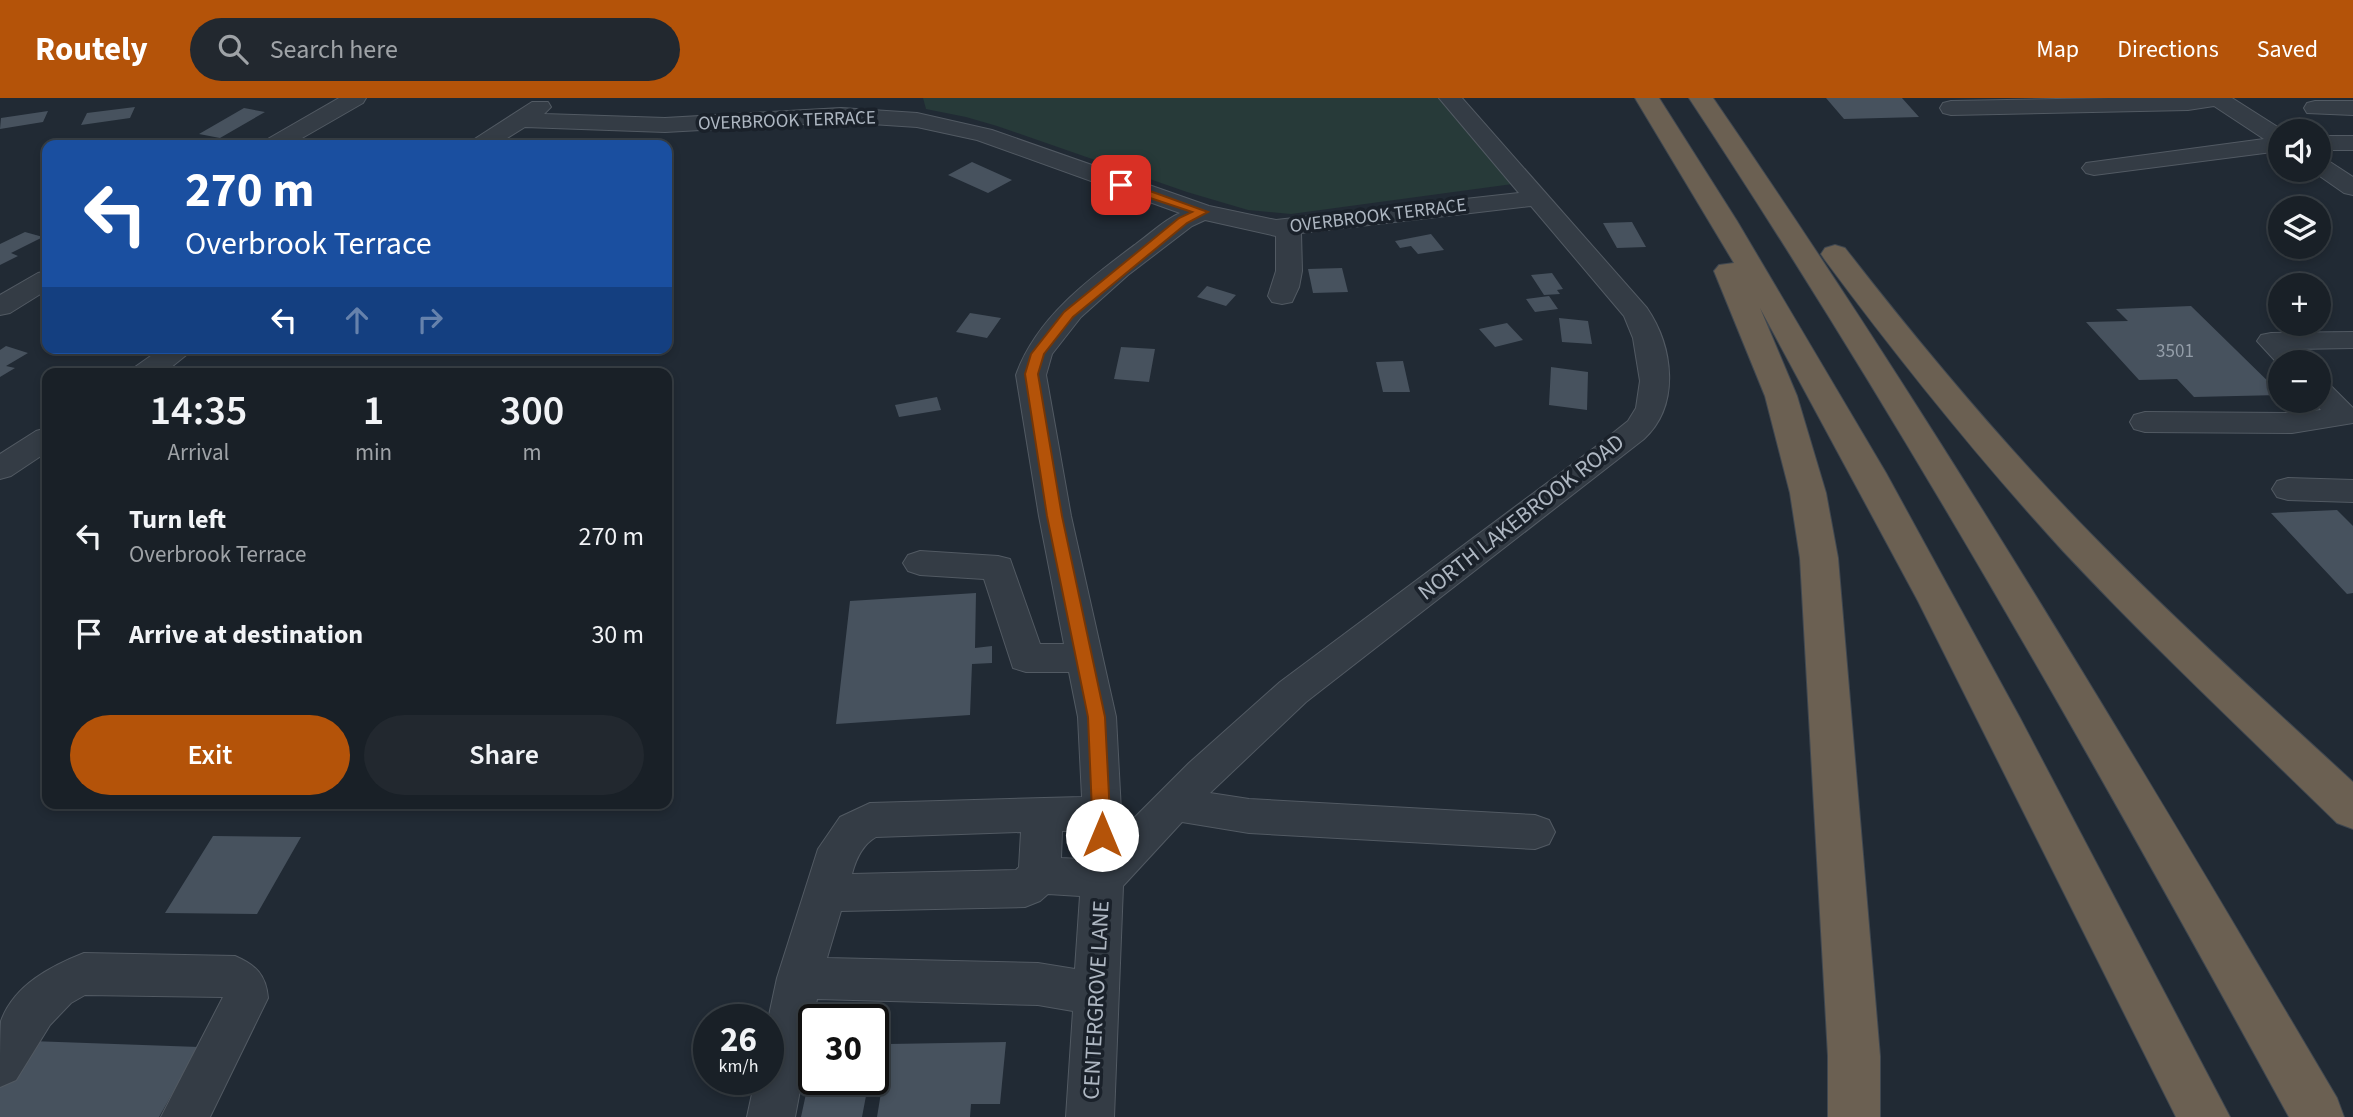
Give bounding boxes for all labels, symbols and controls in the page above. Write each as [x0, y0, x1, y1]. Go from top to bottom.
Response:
search box [190, 18, 680, 81]
text: Routely [35, 26, 148, 73]
icon: search [214, 30, 252, 68]
text: Search here [270, 31, 398, 68]
text: Map [2036, 32, 2079, 67]
text: Directions [2117, 32, 2219, 67]
text: Saved [2257, 32, 2318, 67]
street label: OVERBROOK TERRACE [698, 104, 876, 138]
map controls [2268, 119, 2331, 413]
button: sound [2268, 119, 2331, 182]
pin [1091, 155, 1151, 215]
text: 270 m [185, 156, 314, 226]
icon: arrive [1102, 166, 1140, 204]
icon: left [70, 168, 161, 259]
street label: OVERBROOK TERRACE [1288, 192, 1468, 240]
button: layers [2268, 196, 2331, 259]
text: Overbrook Terrace [185, 221, 432, 267]
button: + [2268, 273, 2331, 336]
icon: left [265, 301, 303, 339]
icon: ahead [338, 301, 376, 339]
icon: right [411, 301, 449, 339]
house number: 3501 [2156, 338, 2194, 365]
button: − [2268, 350, 2331, 413]
text: 14:35 [150, 381, 247, 441]
text: 1 [363, 381, 384, 441]
text: 300 [500, 381, 564, 441]
street label: NORTH LAKEBROOK ROAD [1411, 426, 1631, 608]
text: Arrival [168, 436, 229, 469]
text: min [355, 436, 392, 469]
text: m [523, 436, 542, 469]
text: Turn left [129, 501, 226, 538]
icon: left [70, 517, 108, 555]
text: 270 m [578, 518, 644, 555]
text: Overbrook Terrace [129, 538, 306, 571]
icon: arrive [70, 615, 108, 653]
text: Arrive at destination [129, 616, 363, 653]
text: 30 m [591, 616, 644, 653]
button: Exit [70, 715, 350, 795]
button: Share [364, 715, 644, 795]
position arrow [1065, 798, 1139, 872]
street label: CENTERGROVE LANE [1074, 900, 1118, 1100]
speed limit sign: 30 [798, 1004, 889, 1095]
text: 26 [720, 1015, 757, 1065]
text: km/h [719, 1054, 758, 1079]

